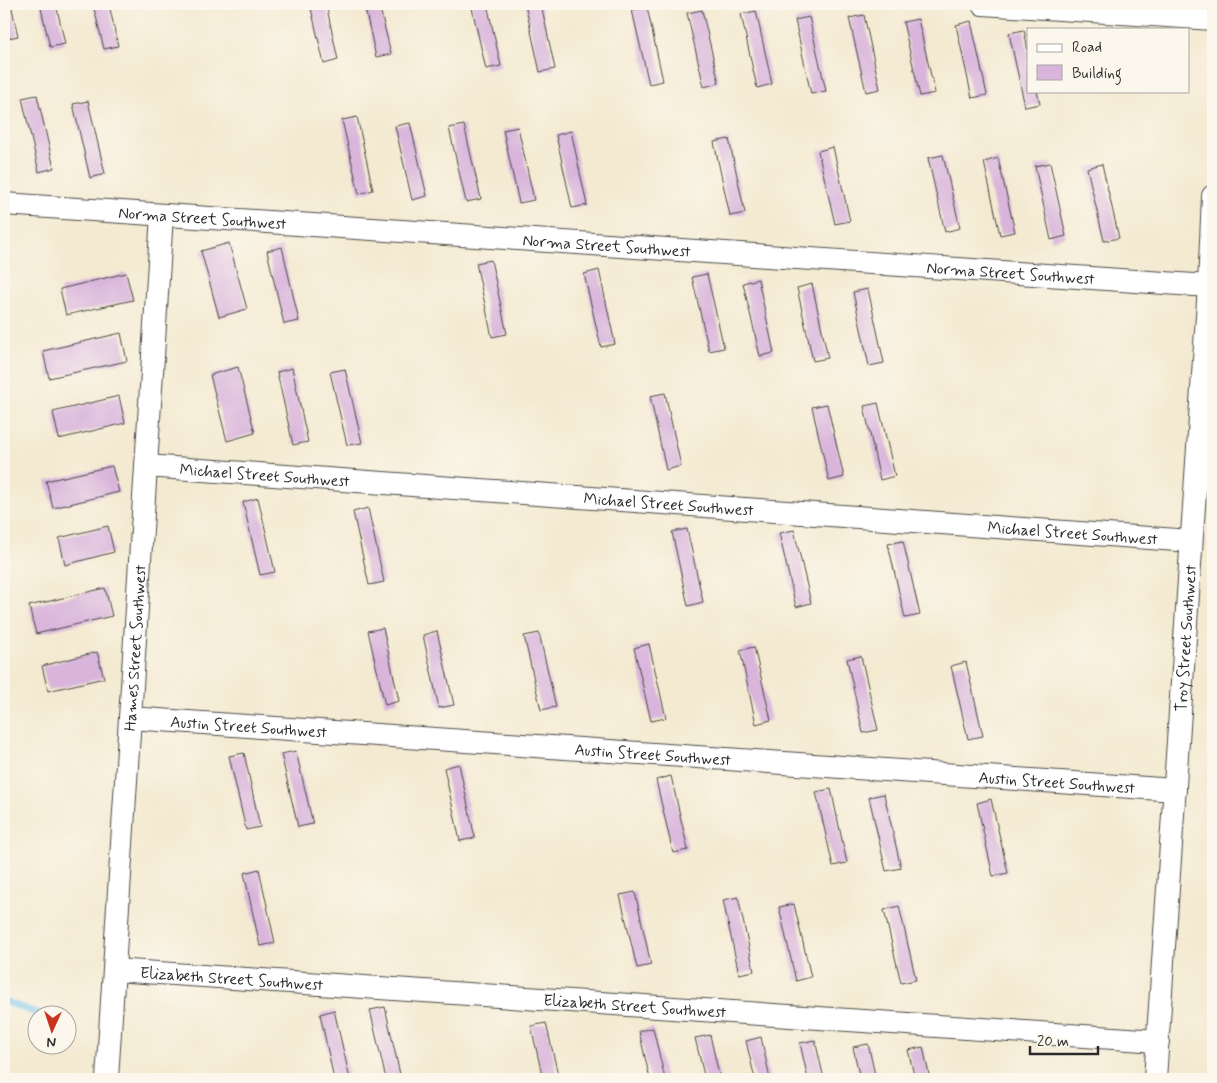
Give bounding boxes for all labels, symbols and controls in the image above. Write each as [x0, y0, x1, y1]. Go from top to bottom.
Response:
legend [1027, 28, 1190, 92]
text: Road [1072, 38, 1102, 58]
text: Building [1072, 64, 1122, 85]
street label: Norma Street Southwest [118, 203, 287, 235]
street label: Norma Street Southwest [522, 230, 691, 263]
street label: Norma Street Southwest [926, 258, 1095, 290]
street label: Michael Street Southwest [179, 459, 350, 493]
street label: Michael Street Southwest [583, 488, 754, 522]
street label: Michael Street Southwest [987, 517, 1158, 551]
street label: Hames Street Southwest [120, 564, 152, 732]
street label: Troy Street Southwest [1171, 564, 1202, 712]
street label: Austin Street Southwest [170, 712, 328, 744]
street label: Austin Street Southwest [574, 740, 732, 771]
street label: Austin Street Southwest [978, 767, 1136, 799]
street label: Elizabeth Street Southwest [139, 963, 324, 996]
street label: Elizabeth Street Southwest [542, 990, 727, 1024]
north arrow [28, 1006, 78, 1056]
scale bar [1030, 1023, 1097, 1055]
text: 20 m [1037, 1032, 1069, 1052]
text: N [46, 1033, 57, 1051]

